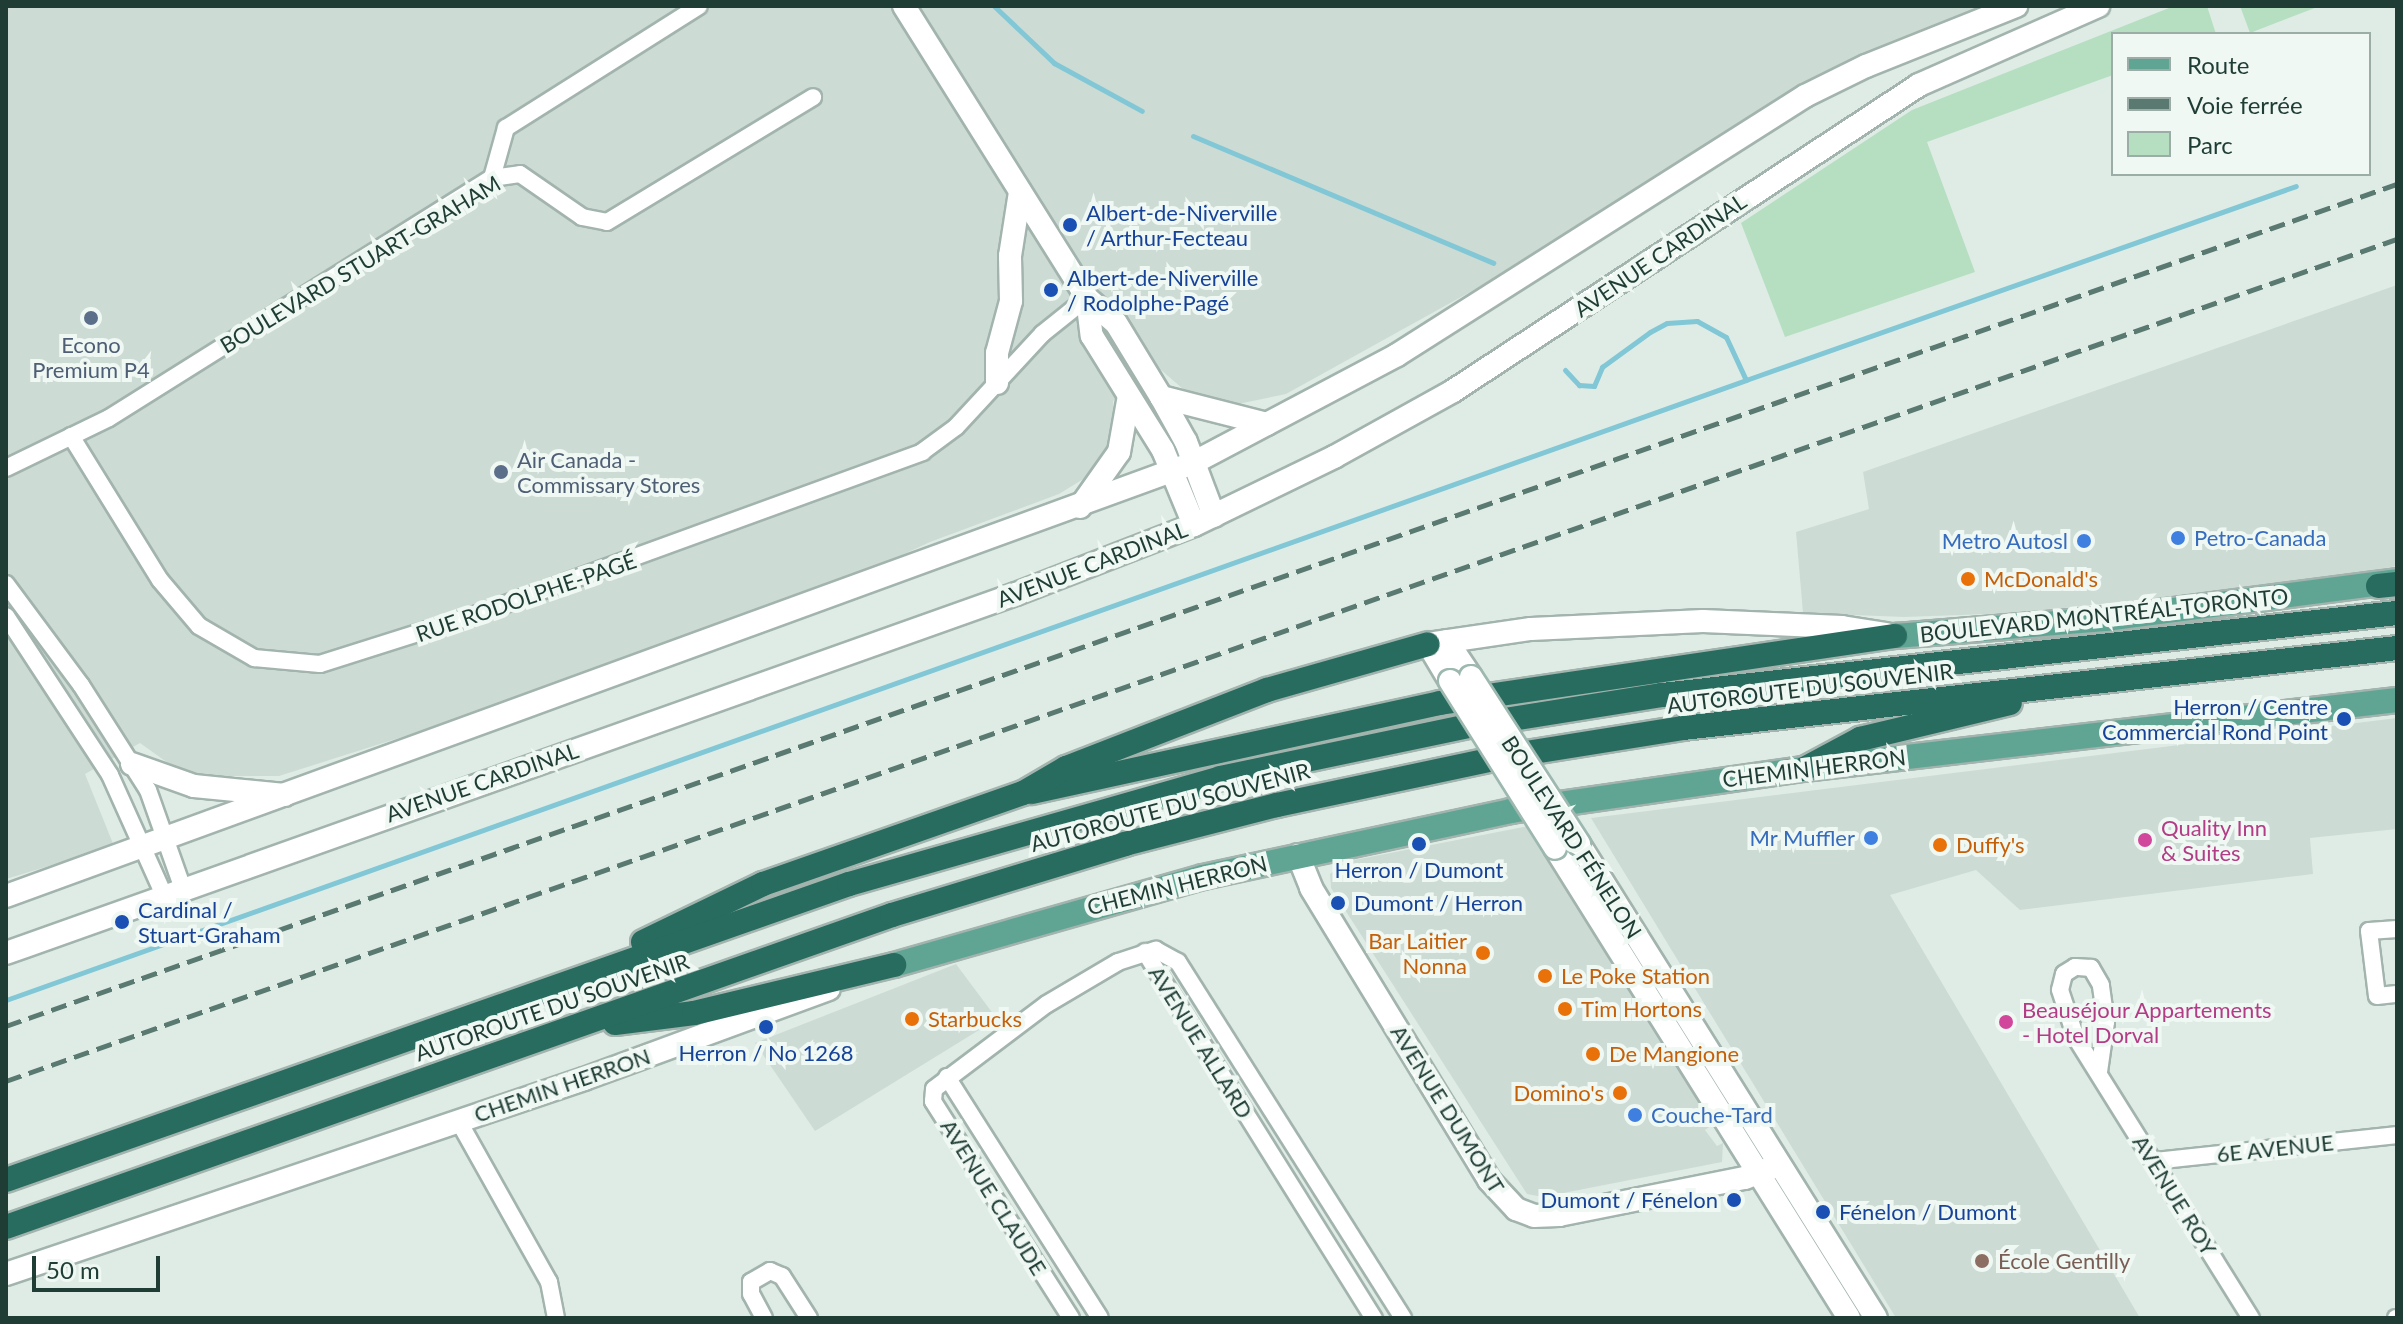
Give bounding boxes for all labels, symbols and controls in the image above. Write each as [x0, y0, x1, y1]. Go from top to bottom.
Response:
legend [2111, 32, 2371, 176]
text: Route [2187, 50, 2249, 79]
text: Voie ferrée [2187, 90, 2303, 119]
text: Parc [2187, 130, 2233, 159]
street label: BOULEVARD STUART-GRAHAM [215, 170, 505, 358]
street label: AVENUE CARDINAL [1569, 188, 1751, 322]
place label: Albert-de-Niverville / Arthur-Fecteau [1086, 199, 1277, 250]
marker: Albert-de-Niverville / Arthur-Fecteau [1061, 216, 1079, 234]
place label: Albert-de-Niverville / Rodolphe-Pagé [1067, 264, 1258, 316]
marker: Albert-de-Niverville / Rodolphe-Pagé [1042, 281, 1060, 299]
marker: Econo Premium P4 [82, 309, 100, 327]
place label: Econo Premium P4 [32, 331, 150, 382]
place label: Air Canada - Commissary Stores [517, 446, 701, 498]
marker: Air Canada - Commissary Stores [492, 463, 510, 481]
street label: AVENUE CARDINAL [993, 516, 1191, 612]
place label: Petro-Canada [2194, 525, 2326, 551]
place label: Metro Autosl [1941, 528, 2068, 554]
marker: Petro-Canada [2169, 529, 2187, 547]
marker: Metro Autosl [2075, 532, 2093, 550]
street label: RUE RODOLPHE-PAGÉ [412, 547, 640, 647]
place label: McDonald's [1984, 566, 2098, 592]
marker: McDonald's [1959, 570, 1977, 588]
street label: BOULEVARD MONTRÉAL-TORONTO [1918, 583, 2290, 647]
street label: AUTOROUTE DU SOUVENIR [1665, 657, 1955, 719]
place label: Herron / Centre Commercial Rond Point [2102, 693, 2328, 744]
marker: Herron / Centre Commercial Rond Point [2335, 710, 2353, 728]
street label: BOULEVARD FÉNELON [1497, 731, 1647, 943]
street label: AVENUE CARDINAL [382, 737, 582, 827]
street label: CHEMIN HERRON [1721, 744, 1907, 792]
street label: AUTOROUTE DU SOUVENIR [1028, 757, 1312, 857]
place label: Quality Inn & Suites [2161, 814, 2268, 866]
place label: Mr Muffler [1749, 825, 1855, 851]
marker: Mr Muffler [1862, 829, 1880, 847]
marker: Quality Inn & Suites [2136, 831, 2154, 849]
place label: Duffy's [1956, 832, 2025, 858]
marker: Herron / Dumont [1410, 835, 1428, 853]
marker: Duffy's [1931, 836, 1949, 854]
street label: CHEMIN HERRON [1084, 850, 1270, 920]
place label: Herron / Dumont [1335, 857, 1503, 883]
place label: Dumont / Herron [1354, 890, 1523, 916]
marker: Dumont / Herron [1329, 894, 1347, 912]
place label: Cardinal / Stuart-Graham [138, 896, 281, 948]
marker: Cardinal / Stuart-Graham [113, 913, 131, 931]
place label: Bar Laitier Nonna [1368, 927, 1467, 978]
marker: Bar Laitier Nonna [1474, 944, 1492, 962]
street label: AUTOROUTE DU SOUVENIR [412, 948, 692, 1066]
street label: AVENUE ALLARD [1143, 961, 1259, 1123]
place label: Le Poke Station [1561, 963, 1710, 989]
marker: Le Poke Station [1536, 967, 1554, 985]
place label: Tim Hortons [1581, 996, 1702, 1022]
place label: Beauséjour Appartements - Hotel Dorval [2022, 996, 2273, 1048]
marker: Tim Hortons [1556, 1000, 1574, 1018]
place label: Starbucks [928, 1006, 1022, 1032]
marker: Starbucks [903, 1010, 921, 1028]
marker: Beauséjour Appartements - Hotel Dorval [1997, 1013, 2015, 1031]
marker: Herron / No 1268 [757, 1018, 775, 1036]
street label: AVENUE DUMONT [1386, 1020, 1510, 1198]
place label: Herron / No 1268 [678, 1040, 854, 1066]
place label: De Mangione [1609, 1041, 1739, 1067]
street label: CHEMIN HERRON [470, 1042, 654, 1128]
marker: De Mangione [1584, 1045, 1602, 1063]
place label: Domino's [1513, 1080, 1604, 1106]
marker: Domino's [1611, 1084, 1629, 1102]
place label: Couche-Tard [1651, 1102, 1773, 1128]
marker: Couche-Tard [1626, 1106, 1644, 1124]
street label: AVENUE CLAUDE [935, 1114, 1053, 1280]
street label: 6E AVENUE [2215, 1129, 2335, 1167]
street label: AVENUE ROY [2128, 1130, 2222, 1260]
place label: Dumont / Fénelon [1540, 1187, 1718, 1213]
marker: Dumont / Fénelon [1725, 1191, 1743, 1209]
place label: Fénelon / Dumont [1839, 1199, 2017, 1225]
marker: Fénelon / Dumont [1814, 1203, 1832, 1221]
scale bar [36, 1240, 164, 1290]
place label: École Gentilly [1998, 1248, 2130, 1274]
marker: École Gentilly [1973, 1252, 1991, 1270]
text: 50 m [46, 1255, 100, 1284]

